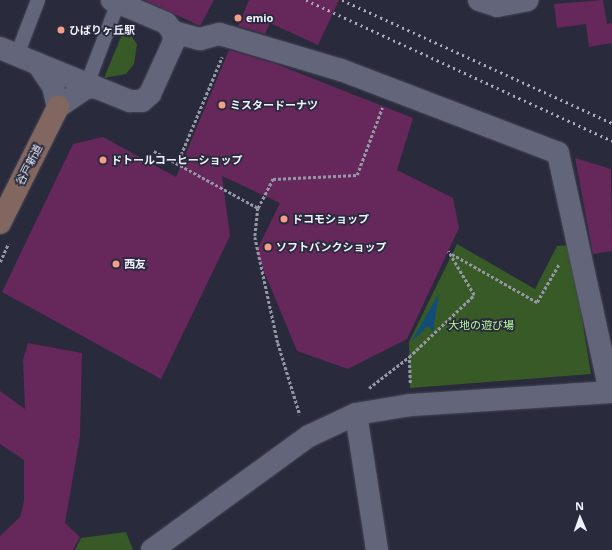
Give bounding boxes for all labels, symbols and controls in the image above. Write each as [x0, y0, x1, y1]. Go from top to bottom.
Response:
place label: emio [246, 11, 273, 25]
marker: emio [233, 13, 243, 23]
place label: ひばりヶ丘駅 [69, 23, 135, 37]
marker: ひばりヶ丘駅 [56, 25, 66, 35]
place label: ミスタードーナツ [230, 98, 318, 112]
marker: ミスタードーナツ [217, 100, 227, 110]
street label: 谷戸新道 [13, 142, 45, 188]
place label: ドトールコーヒーショップ [111, 153, 243, 167]
marker: ドトールコーヒーショップ [98, 155, 108, 165]
place label: ドコモショップ [292, 212, 369, 226]
marker: ドコモショップ [279, 214, 289, 224]
place label: ソフトバンクショップ [276, 240, 386, 254]
marker: ソフトバンクショップ [263, 242, 273, 252]
place label: 西友 [124, 257, 146, 271]
marker: 西友 [111, 259, 121, 269]
park label: 大地の遊び場 [448, 318, 514, 332]
north arrow [560, 498, 600, 538]
text: N [575, 498, 584, 513]

